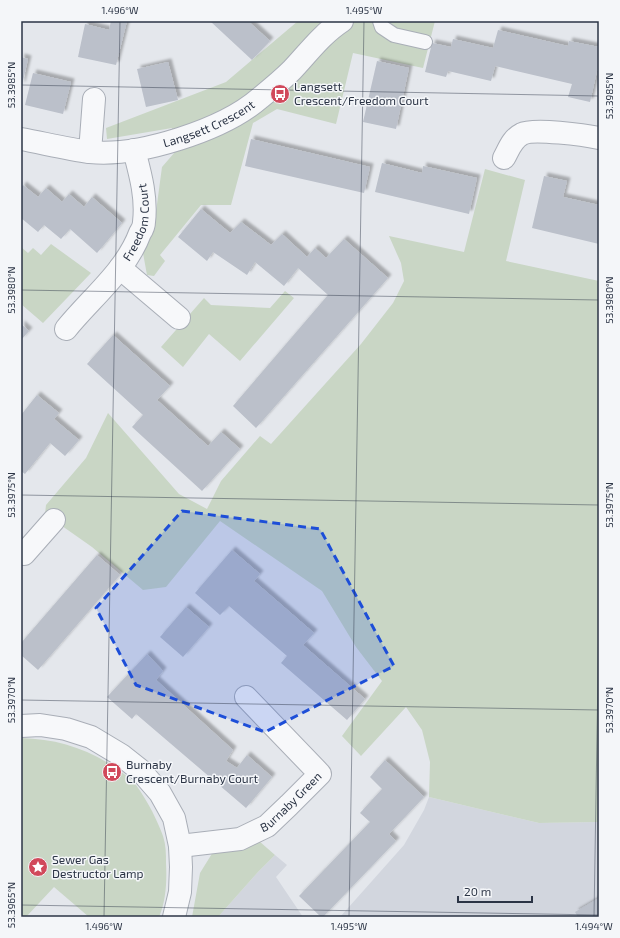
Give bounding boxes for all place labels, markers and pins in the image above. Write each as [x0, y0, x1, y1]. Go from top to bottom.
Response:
place label: Langsett Crescent/Freedom Court [294, 79, 429, 107]
bus stop icon: Langsett Crescent/Freedom Court [269, 83, 291, 105]
place label: Burnaby Crescent/Burnaby Court [126, 757, 259, 785]
bus stop icon: Burnaby Crescent/Burnaby Court [101, 761, 123, 783]
place label: Sewer Gas Destructor Lamp [52, 852, 143, 880]
place icon: Sewer Gas Destructor Lamp [27, 856, 49, 878]

